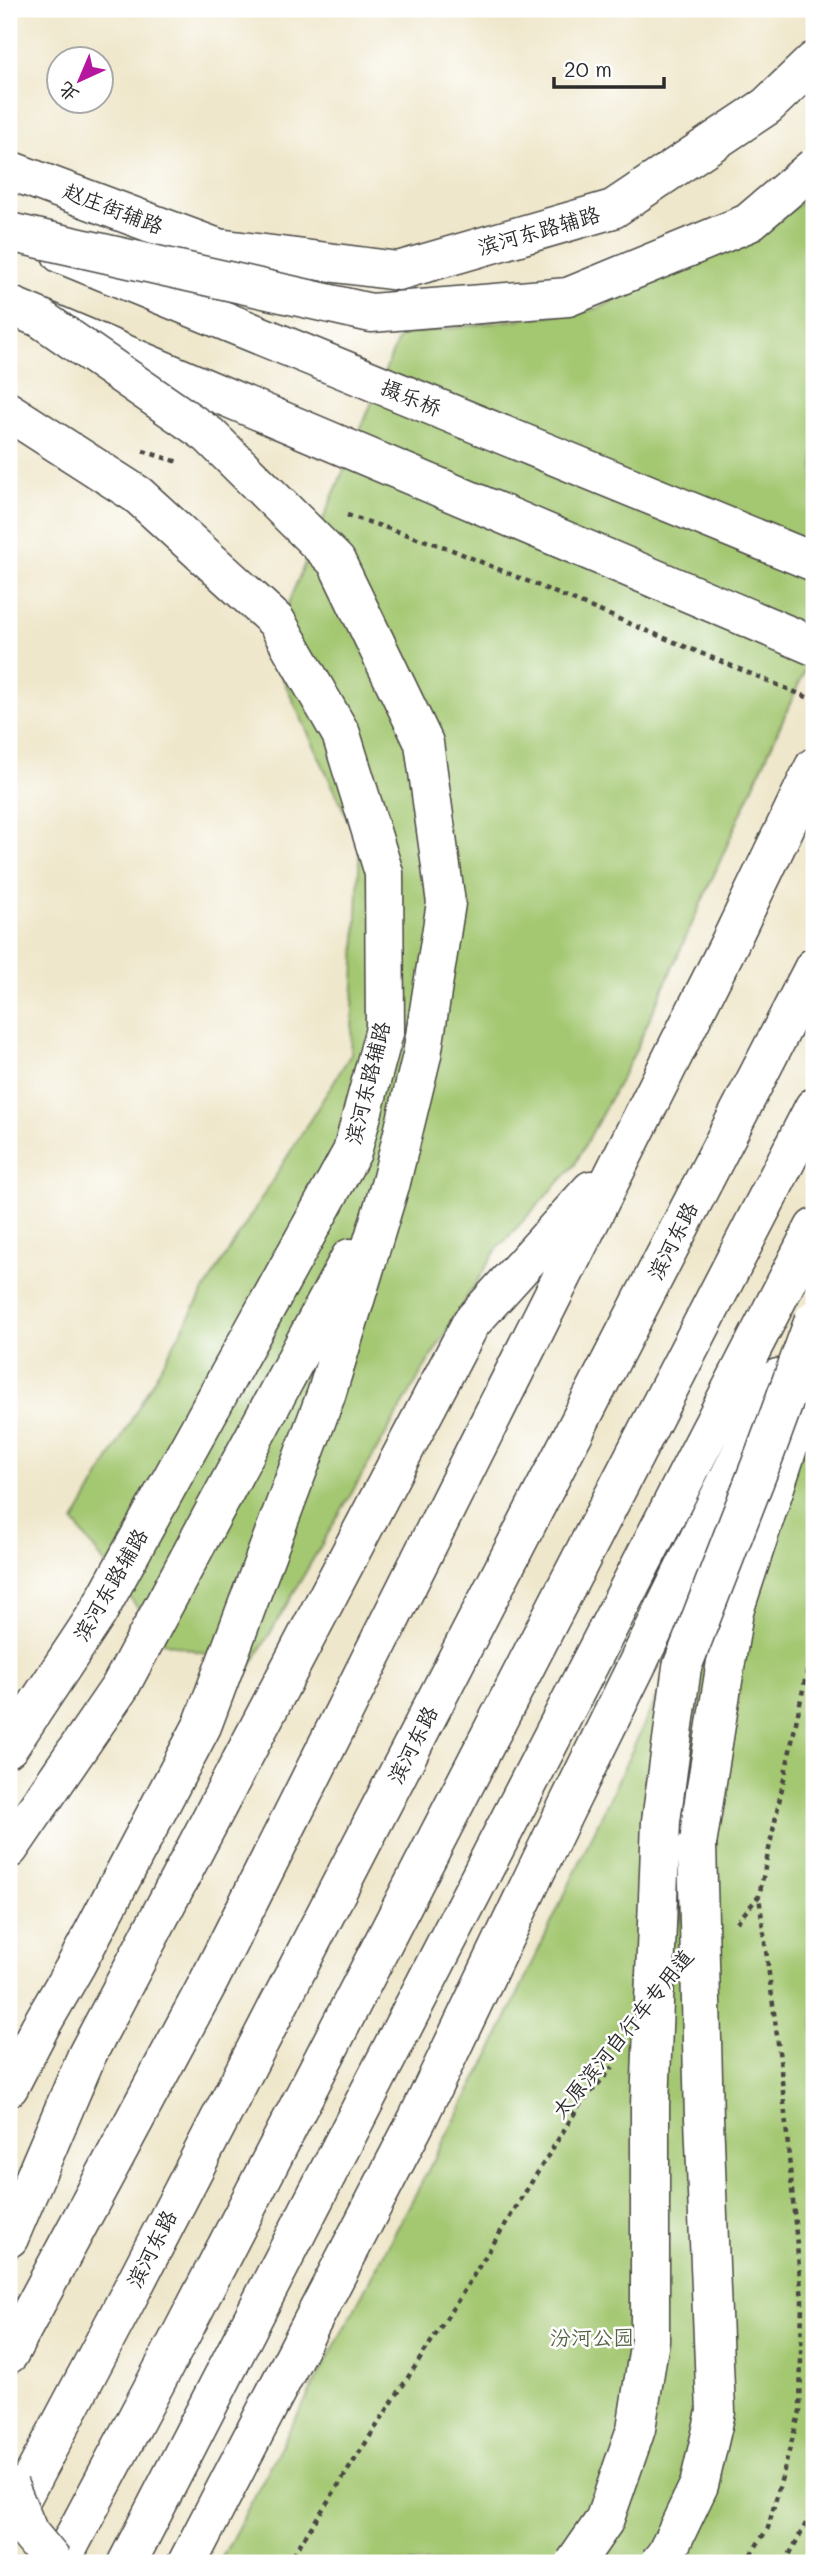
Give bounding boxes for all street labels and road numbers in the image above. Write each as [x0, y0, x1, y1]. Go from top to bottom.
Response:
street label: 赵庄街辅路 [60, 176, 167, 239]
street label: 滨河东路辅路 [474, 199, 603, 260]
street label: 摄乐桥 [377, 372, 446, 421]
street label: 滨河东路辅路 [338, 1018, 395, 1147]
street label: 滨河东路 [641, 1197, 703, 1284]
street label: 滨河东路辅路 [67, 1523, 153, 1646]
street label: 滨河东路 [381, 1701, 443, 1788]
street label: 太原滨河自行车专用道 [545, 1943, 698, 2123]
street label: 滨河东路 [120, 2205, 182, 2292]

